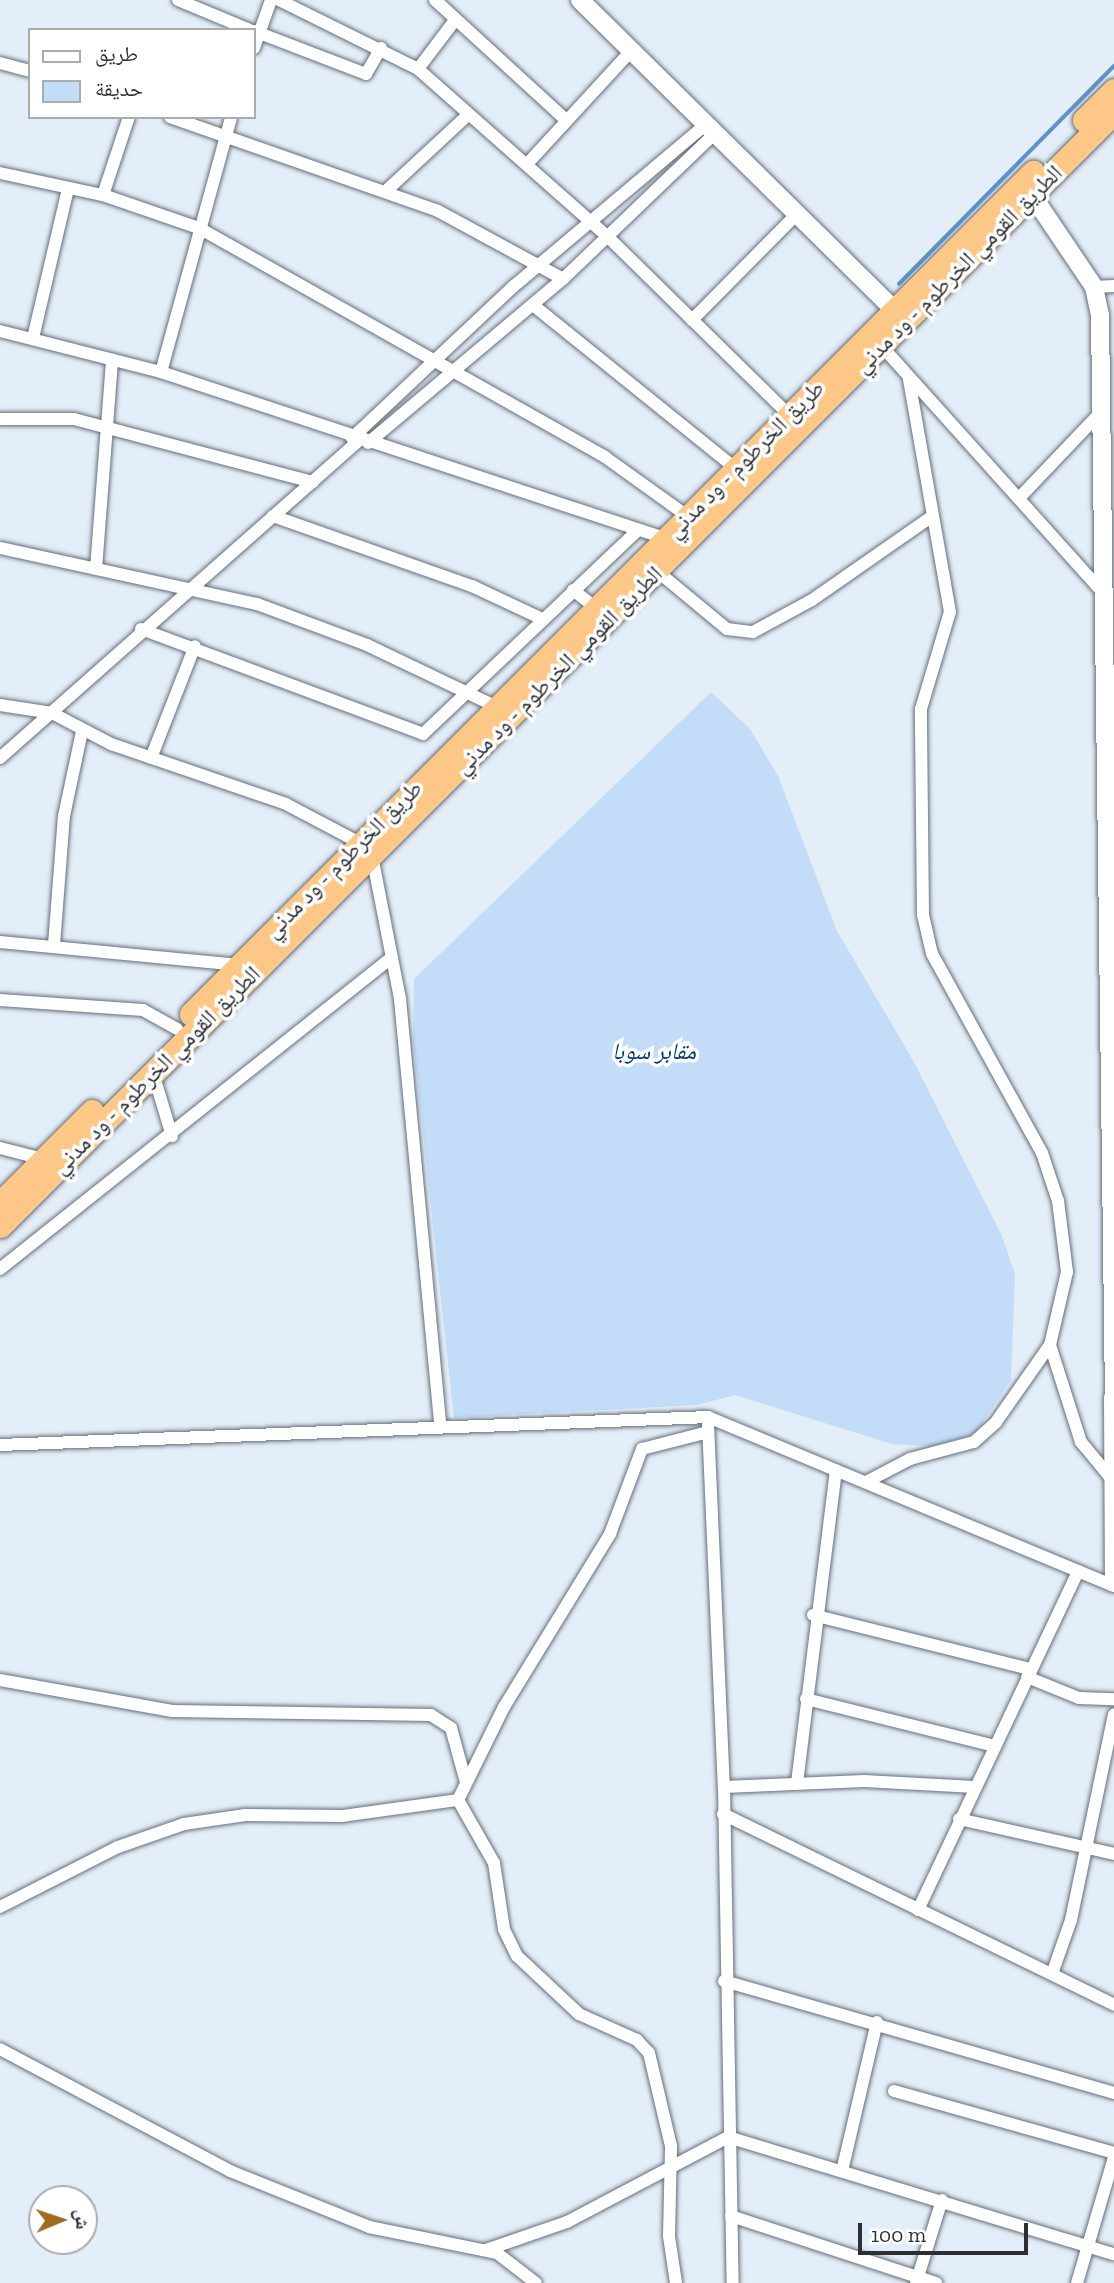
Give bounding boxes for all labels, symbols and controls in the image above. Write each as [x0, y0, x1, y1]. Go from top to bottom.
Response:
legend [28, 28, 256, 119]
text: طريق [95, 41, 138, 66]
text: حديقة [95, 76, 143, 101]
street label: الطريق القومي الخرطوم - ود مدني [848, 159, 1068, 379]
street label: طريق الخرطوم - ود مدني [660, 374, 830, 544]
street label: الطريق القومي الخرطوم - ود مدني [448, 560, 668, 780]
street label: طريق الخرطوم - ود مدني [258, 774, 428, 944]
street label: الطريق القومي الخرطوم - ود مدني [46, 960, 266, 1180]
park label: مقابر سوبا [612, 1037, 696, 1065]
north arrow [28, 2185, 98, 2255]
text: ش [71, 2209, 94, 2230]
scale bar [862, 2210, 1032, 2254]
text: 100 m [871, 2222, 926, 2247]

